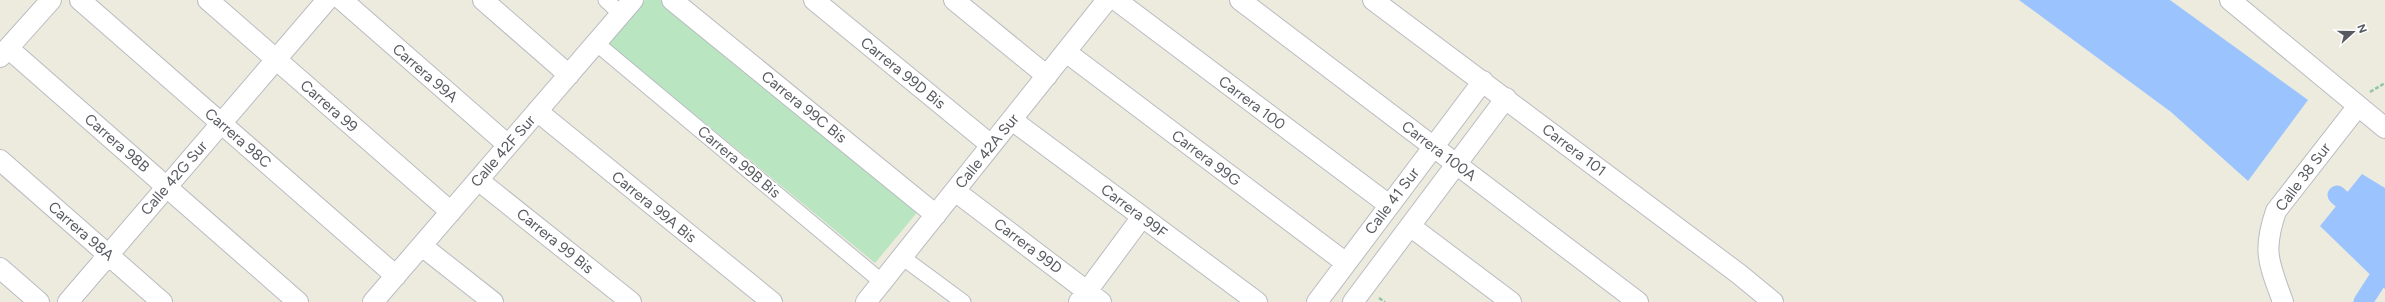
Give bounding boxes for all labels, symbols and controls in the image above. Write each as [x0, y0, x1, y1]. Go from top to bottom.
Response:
north arrow [2333, 12, 2373, 52]
text: N [2354, 22, 2369, 35]
street label: Carrera 99D Bis [857, 33, 949, 113]
street label: Carrera 99A [389, 40, 461, 106]
street label: Carrera 99C Bis [758, 67, 850, 147]
street label: Carrera 100 [1215, 72, 1289, 134]
street label: Carrera 99 [297, 76, 361, 136]
street label: Carrera 98C [201, 104, 275, 172]
street label: Carrera 98B [81, 110, 153, 176]
street label: Calle 42A Sur [951, 110, 1023, 192]
street label: Calle 42F Sur [467, 111, 539, 191]
street label: Carrera 100A [1398, 117, 1480, 185]
street label: Carrera 101 [1539, 120, 1609, 180]
street label: Carrera 99B Bis [694, 122, 784, 202]
street label: Carrera 99G [1168, 126, 1244, 190]
street label: Calle 42G Sur [137, 137, 211, 219]
street label: Calle 38 Sur [2272, 139, 2334, 215]
street label: Calle 41 Sur [1361, 164, 1423, 238]
street label: Carrera 99A Bis [608, 167, 700, 247]
street label: Carrera 99F [1097, 180, 1171, 242]
street label: Carrera 98A [45, 198, 117, 264]
street label: Carrera 99 Bis [513, 205, 597, 277]
street label: Carrera 99D [990, 215, 1066, 277]

